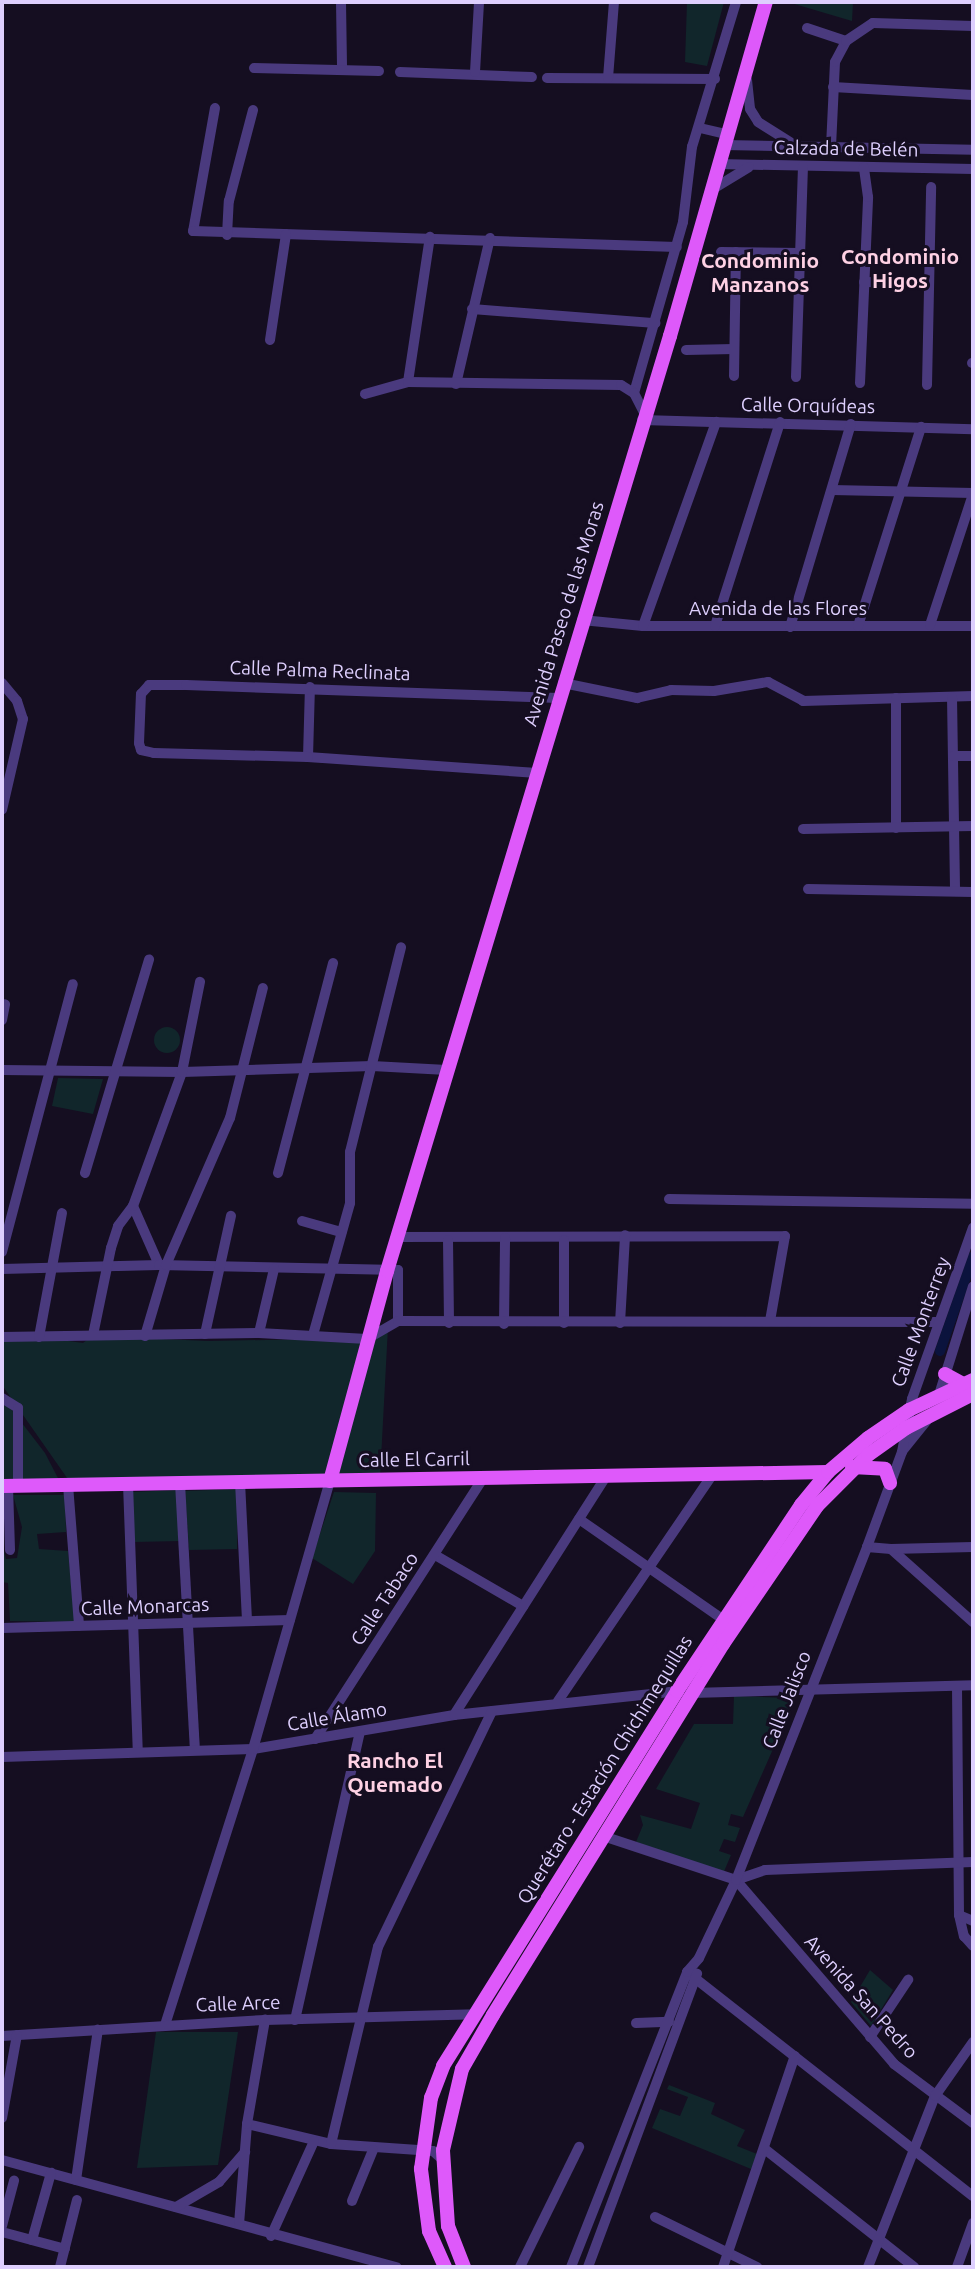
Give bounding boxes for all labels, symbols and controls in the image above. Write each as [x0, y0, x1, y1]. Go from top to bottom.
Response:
street label: Calzada de Belén [773, 136, 919, 162]
district label: Condominio Higos [841, 243, 959, 293]
district label: Condominio Manzanos [701, 247, 819, 297]
street label: Calle Orquídeas [741, 393, 875, 419]
street label: Avenida Paseo de las Moras [519, 499, 609, 729]
street label: Avenida de las Flores [689, 598, 867, 620]
street label: Calle Palma Reclinata [229, 656, 411, 686]
street label: Calle Monterrey [887, 1254, 955, 1390]
street label: Calle El Carril [358, 1448, 470, 1472]
street label: Calle Tabaco [346, 1548, 424, 1650]
street label: Calle Monarcas [80, 1593, 210, 1621]
street label: Querétaro - Estación Chichimequillas [513, 1632, 697, 1908]
street label: Calle Jalisco [758, 1648, 816, 1752]
street label: Calle Álamo [285, 1698, 389, 1736]
district label: Rancho El Quemado [347, 1747, 443, 1797]
street label: Avenida San Pedro [800, 1931, 922, 2063]
street label: Calle Arce [195, 1991, 281, 2017]

